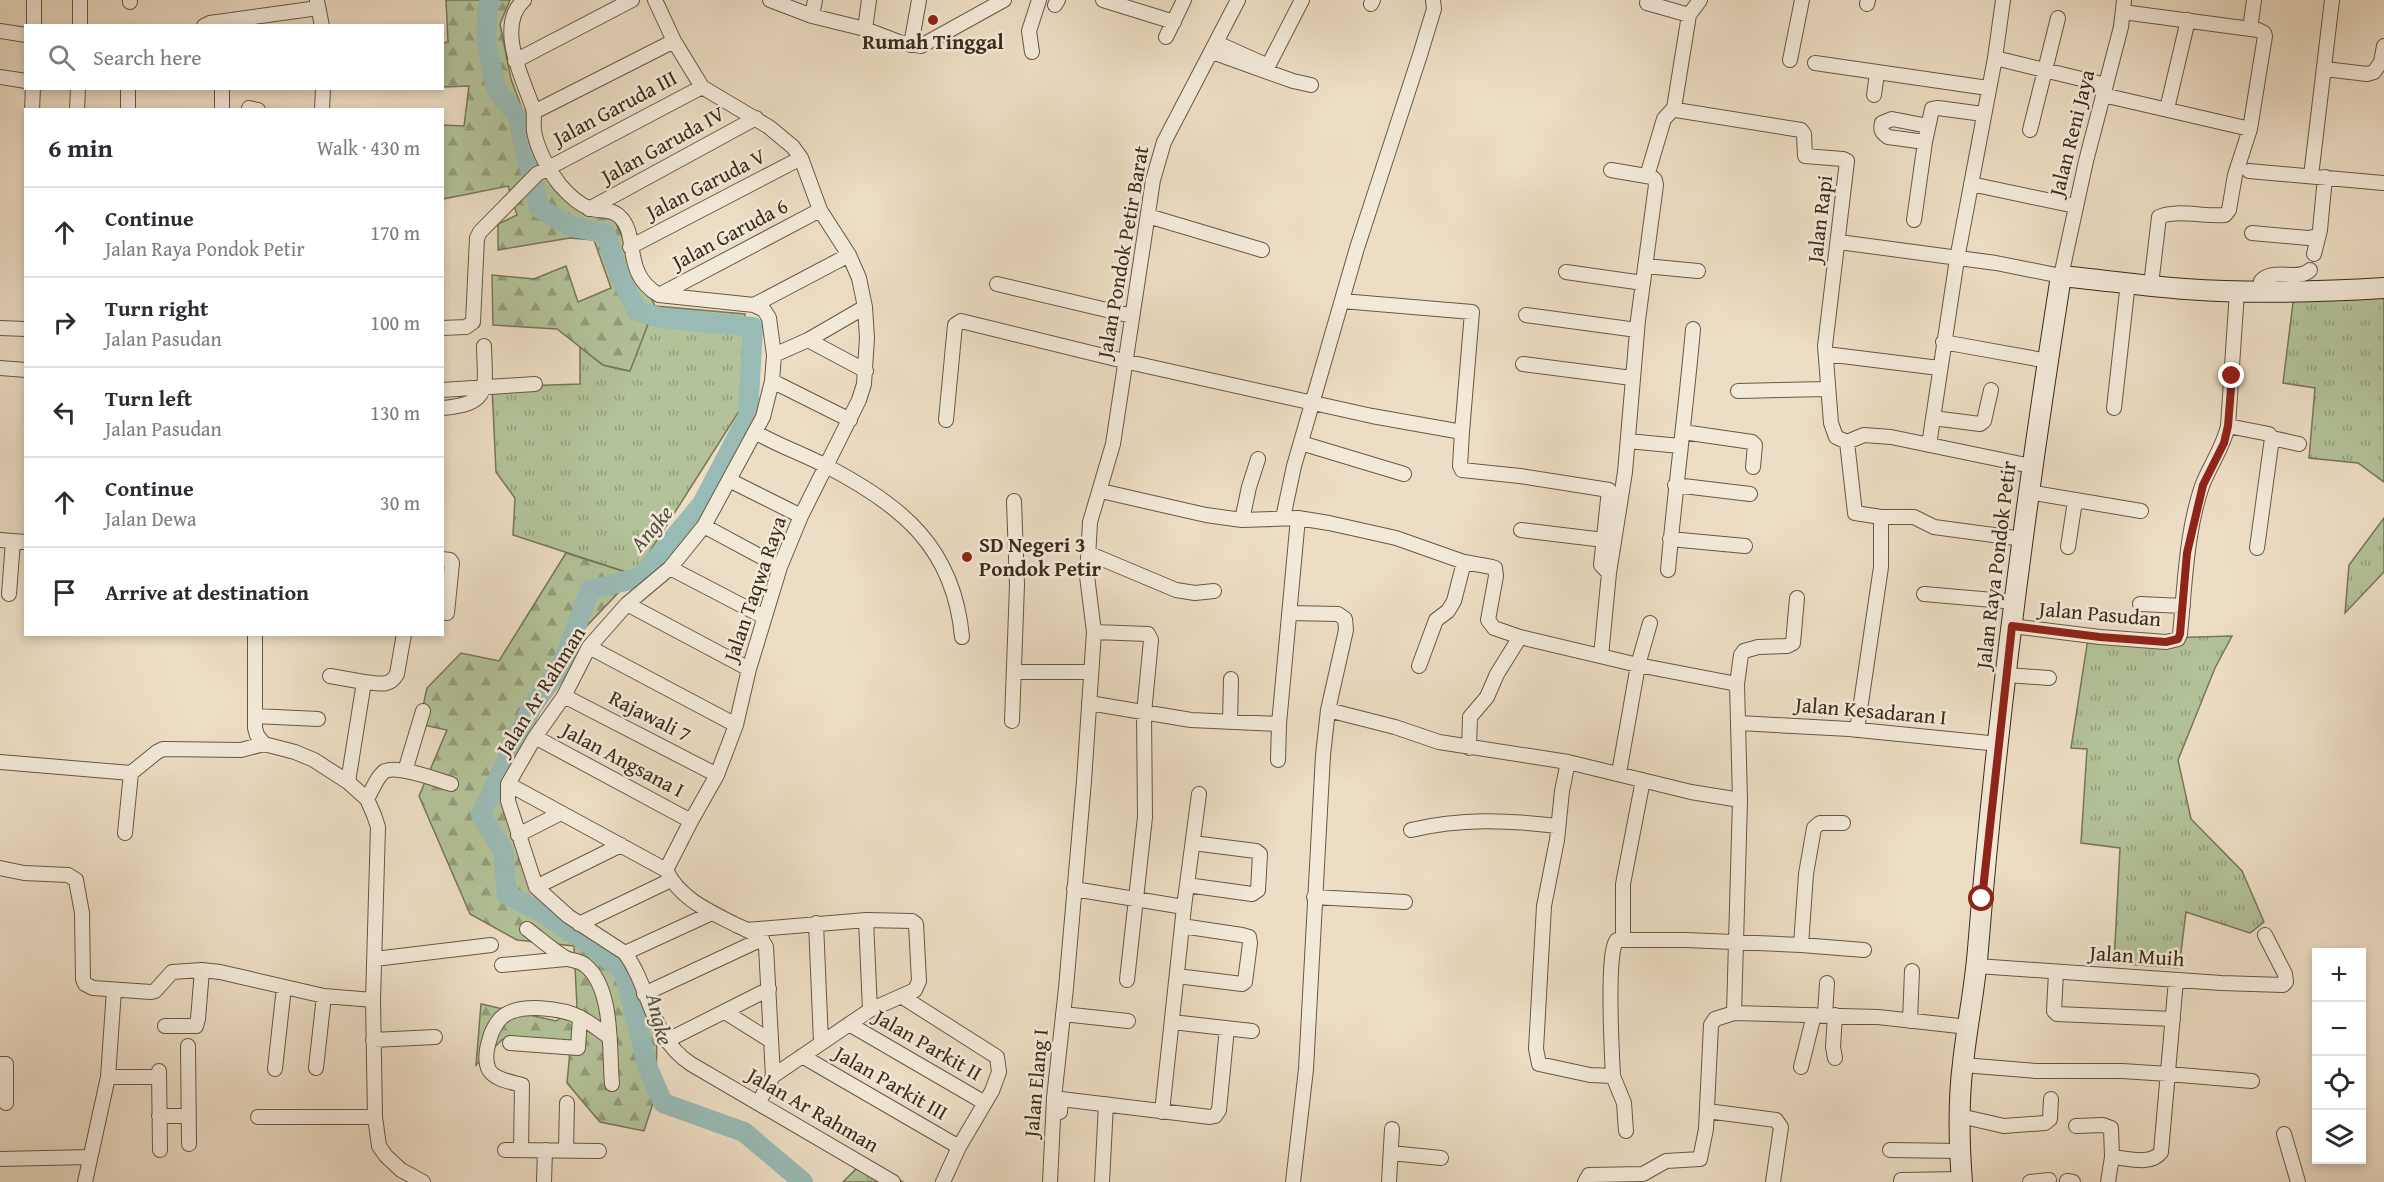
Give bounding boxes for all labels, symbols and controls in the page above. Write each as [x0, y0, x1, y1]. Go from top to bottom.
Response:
marker: Rumah Tinggal [926, 13, 940, 27]
search box [24, 24, 444, 90]
place label: Rumah Tinggal [862, 26, 1004, 57]
icon: search [45, 41, 78, 74]
text: Search here [93, 41, 202, 73]
street label: Jalan Garuda III [545, 62, 682, 155]
street label: Jalan Reni Jaya [2040, 66, 2102, 202]
street label: Jalan Garuda IV [593, 98, 730, 193]
text: 6 min [48, 128, 113, 167]
text: Walk · 430 m [317, 133, 420, 162]
street label: Jalan Garuda V [638, 140, 771, 228]
street label: Jalan Pondok Petir Barat [1088, 143, 1157, 363]
street label: Jalan Rapi [1798, 173, 1840, 267]
street label: Jalan Garuda 6 [664, 190, 793, 278]
text: Continue [105, 202, 194, 234]
icon: ahead [48, 216, 81, 249]
text: 170 m [370, 218, 420, 247]
text: Jalan Raya Pondok Petir [105, 234, 305, 263]
text: Turn right [105, 292, 208, 324]
icon: right [48, 306, 81, 339]
text: 100 m [370, 308, 420, 337]
text: Jalan Pasudan [105, 324, 222, 353]
route end [2218, 362, 2244, 388]
text: Turn left [105, 382, 192, 414]
icon: left [48, 396, 81, 429]
text: 130 m [370, 398, 420, 427]
text: Jalan Pasudan [105, 414, 222, 443]
street label: Jalan Raya Pondok Petir [1967, 459, 2024, 674]
text: Continue [105, 472, 194, 504]
icon: ahead [48, 486, 81, 519]
text: 30 m [380, 488, 420, 517]
water label: Angke [621, 498, 680, 559]
text: Jalan Dewa [105, 504, 196, 533]
street label: Jalan Taqwa Raya [714, 512, 794, 669]
place label: SD Negeri 3 Pondok Petir [979, 529, 1102, 584]
marker: SD Negeri 3 Pondok Petir [960, 550, 974, 564]
icon: arrive [48, 576, 81, 609]
text: Arrive at destination [105, 576, 309, 608]
street label: Jalan Pasudan [2035, 592, 2163, 634]
street label: Jalan Ar Rahman [487, 620, 593, 764]
street label: Rajawali 7 [604, 682, 697, 749]
street label: Jalan Kesadaran I [1791, 688, 1948, 733]
street label: Jalan Angsana I [554, 713, 690, 805]
route start [1968, 885, 1994, 911]
street label: Jalan Muih [2086, 937, 2186, 974]
map controls [2312, 948, 2366, 1164]
button: + [2312, 948, 2366, 1002]
water label: Angke [638, 989, 682, 1048]
street label: Jalan Parkit II [866, 1000, 988, 1088]
button: − [2312, 1002, 2366, 1056]
street label: Jalan Elang I [1015, 1028, 1056, 1141]
street label: Jalan Parkit III [826, 1036, 954, 1128]
button: locate [2312, 1056, 2366, 1110]
street label: Jalan Ar Rahman [739, 1058, 885, 1160]
button: layers [2312, 1110, 2366, 1164]

